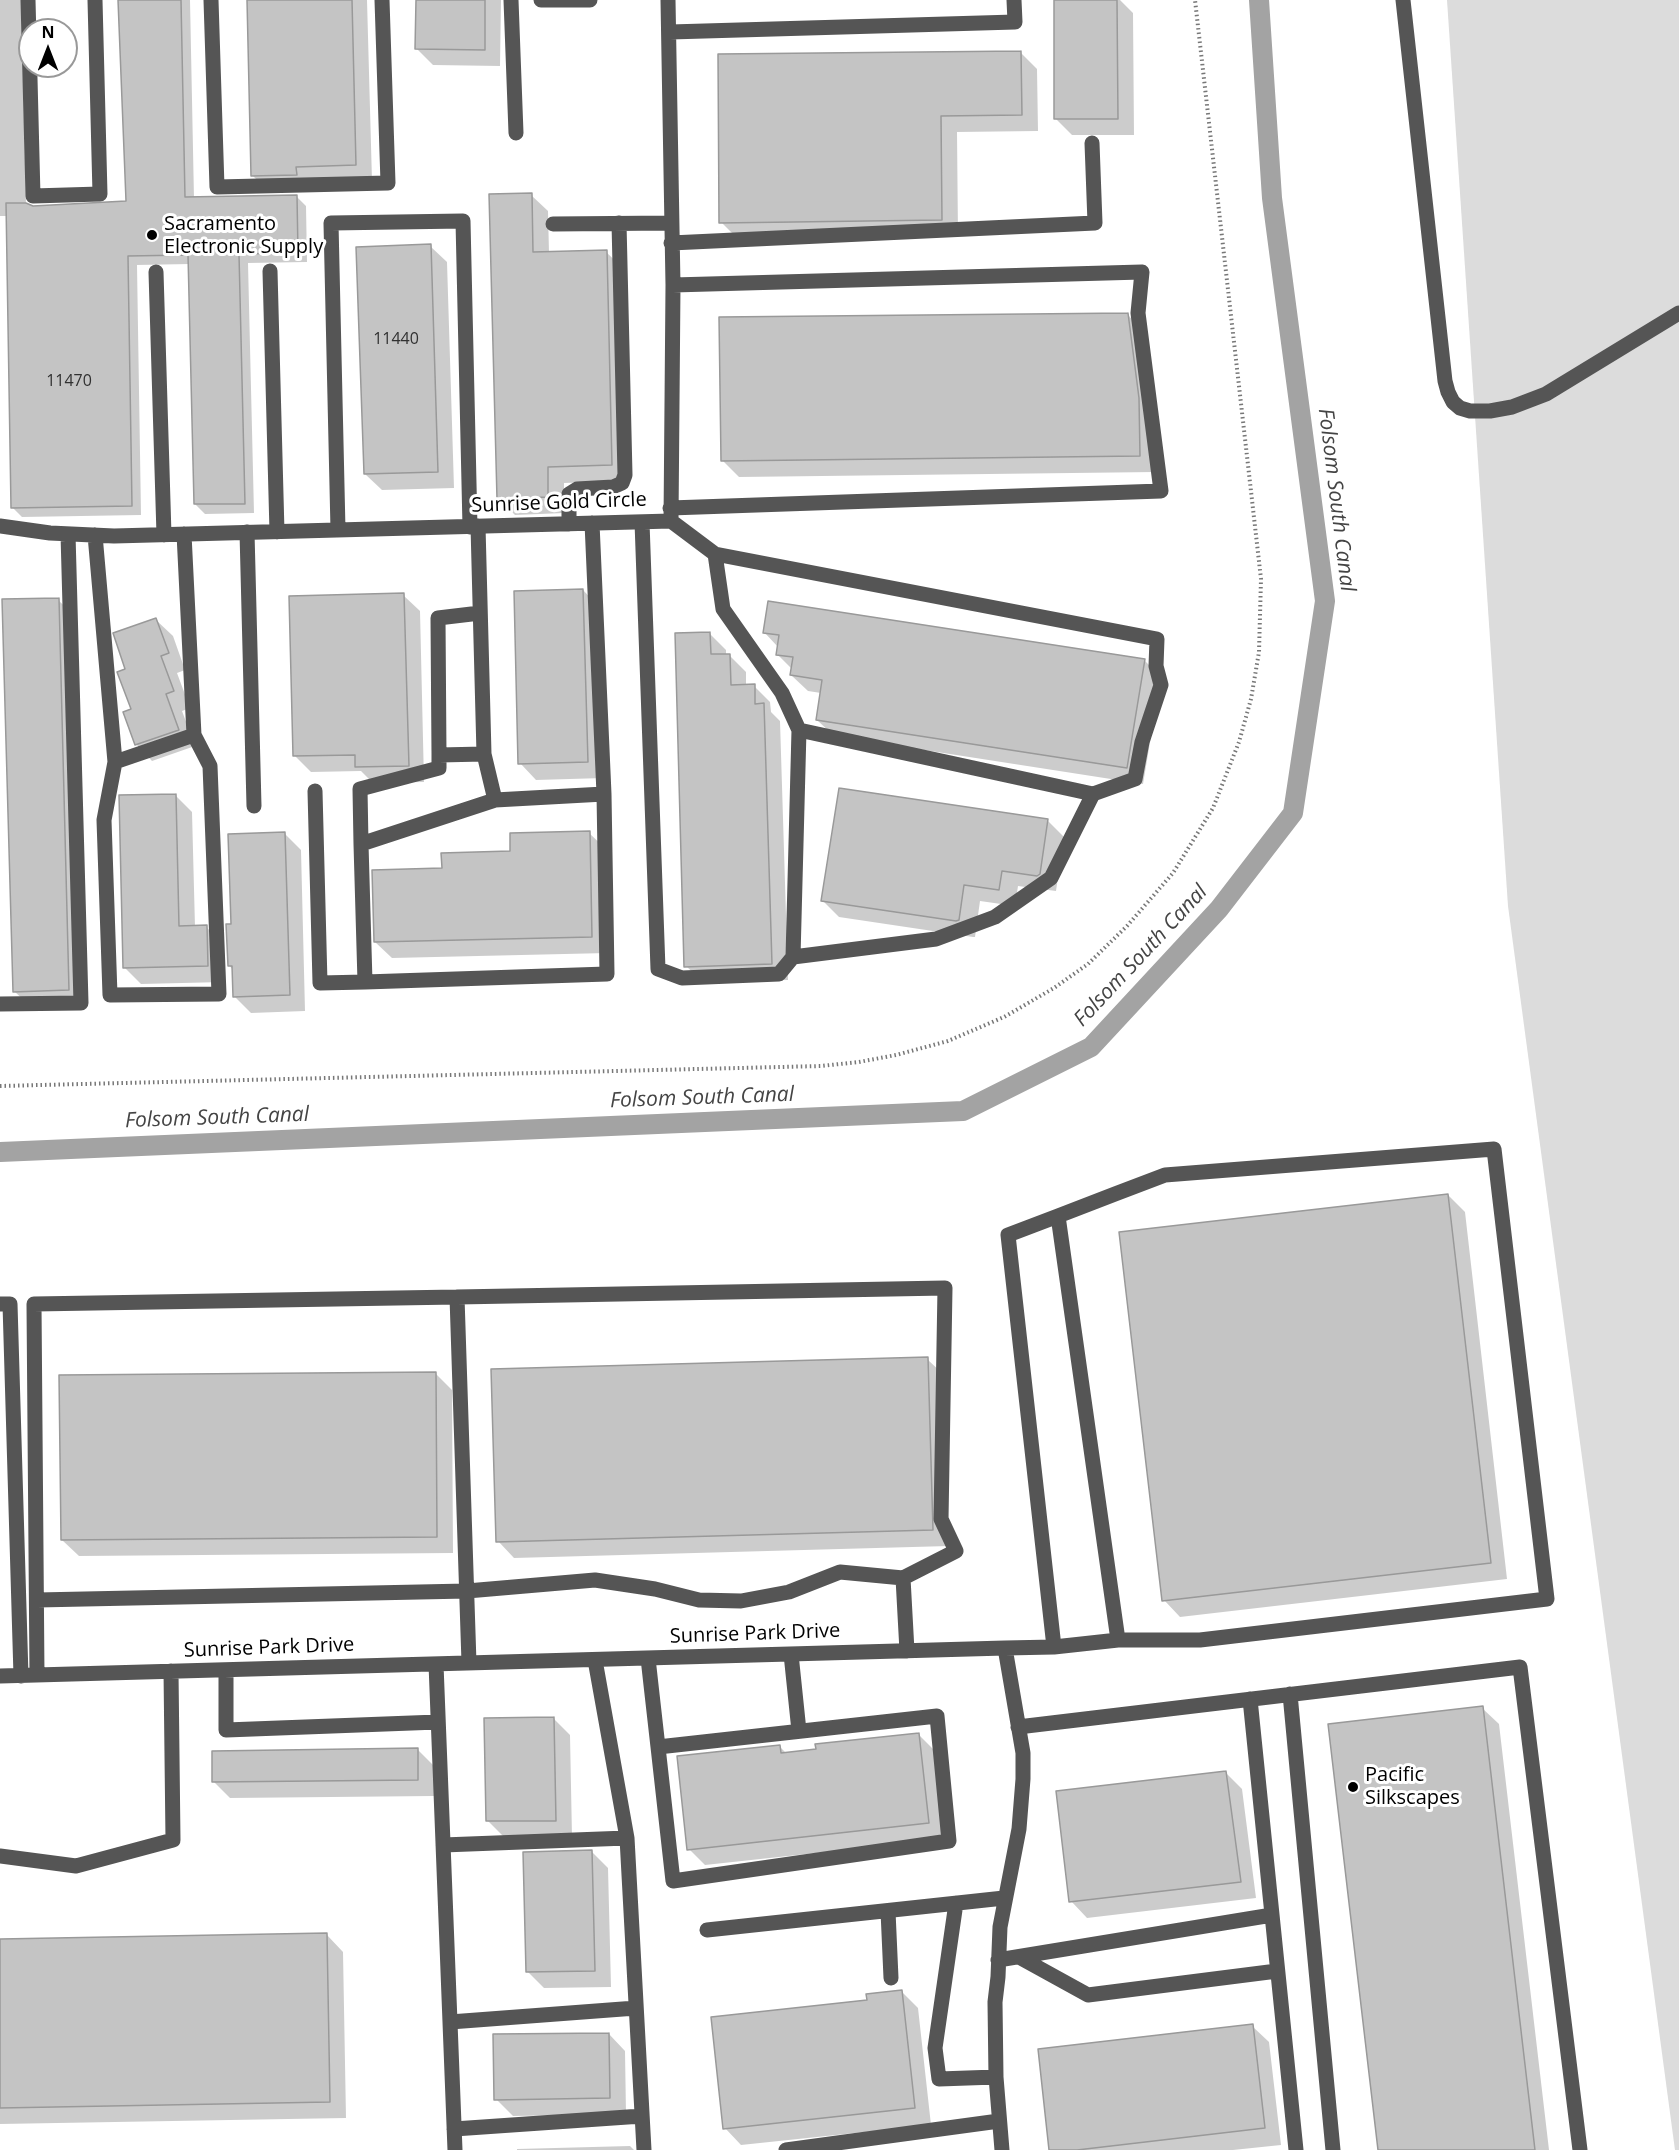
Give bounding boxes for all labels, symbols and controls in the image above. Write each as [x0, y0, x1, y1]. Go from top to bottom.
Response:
north arrow [18, 18, 78, 78]
text: N [41, 21, 55, 43]
place label: Sacramento Electronic Supply [164, 212, 323, 259]
marker: Sacramento Electronic Supply [145, 228, 159, 242]
house number: 11440 [373, 329, 419, 349]
house number: 11470 [46, 371, 92, 391]
water label: Folsom South Canal [1312, 407, 1360, 593]
street label: Sunrise Gold Circle [471, 488, 647, 518]
water label: Folsom South Canal [1069, 880, 1213, 1032]
water label: Folsom South Canal [609, 1082, 795, 1114]
water label: Folsom South Canal [124, 1102, 310, 1134]
street label: Sunrise Park Drive [669, 1619, 841, 1649]
street label: Sunrise Park Drive [183, 1633, 355, 1663]
place label: Pacific Silkscapes [1365, 1763, 1460, 1810]
marker: Pacific Silkscapes [1346, 1780, 1360, 1794]

